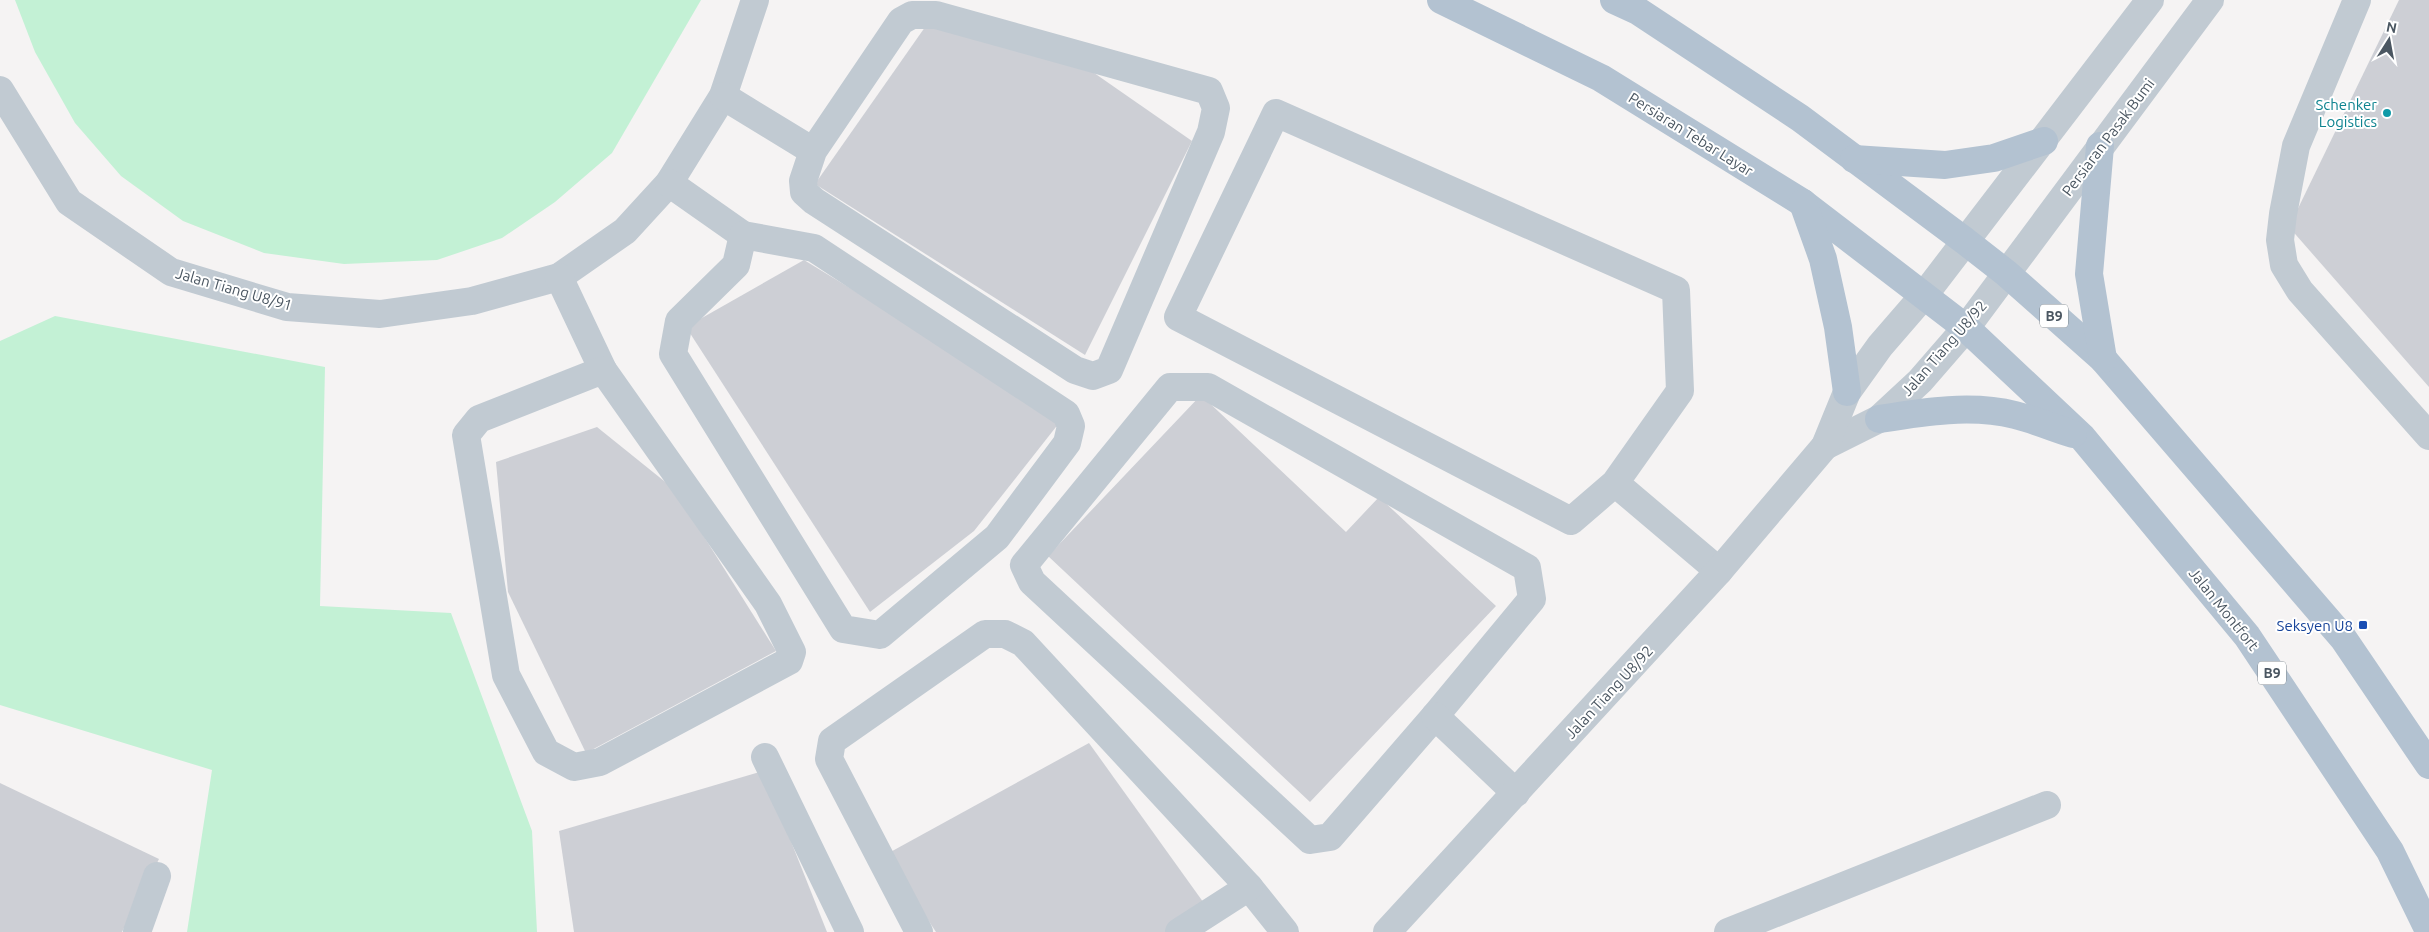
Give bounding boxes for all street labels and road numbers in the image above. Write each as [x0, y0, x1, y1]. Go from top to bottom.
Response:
street label: Persiaran Pasak Bumi [2058, 75, 2158, 199]
street label: Persiaran Tebar Layar [1626, 89, 1757, 179]
street label: Jalan Tiang U8/91 [174, 264, 294, 314]
street label: Jalan Tiang U8/92 [1898, 297, 1990, 399]
road number: B9 [2040, 304, 2068, 328]
street label: Jalan Montfort [2186, 564, 2262, 654]
street label: Jalan Tiang U8/92 [1562, 642, 1656, 742]
road number: B9 [2258, 661, 2286, 684]

